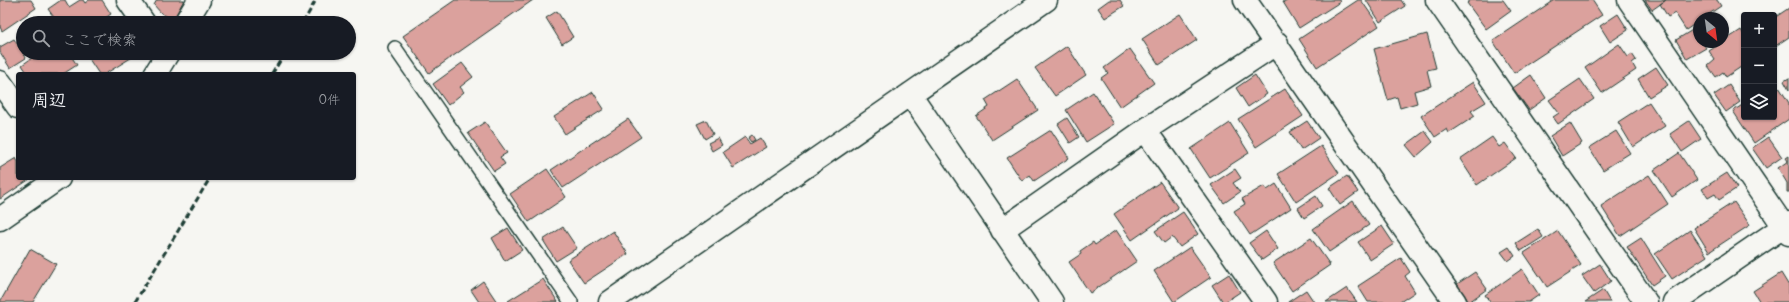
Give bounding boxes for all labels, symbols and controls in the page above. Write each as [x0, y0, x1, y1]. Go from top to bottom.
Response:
north arrow [1693, 12, 1729, 48]
map controls [1741, 12, 1777, 120]
button: + [1741, 12, 1777, 48]
search box [16, 16, 356, 60]
icon: search [30, 27, 52, 49]
text: ここで検索 [62, 30, 137, 49]
button: − [1741, 48, 1777, 84]
button: layers [1741, 84, 1777, 120]
text: 周辺 [32, 89, 66, 111]
text: 0件 [318, 91, 340, 108]

